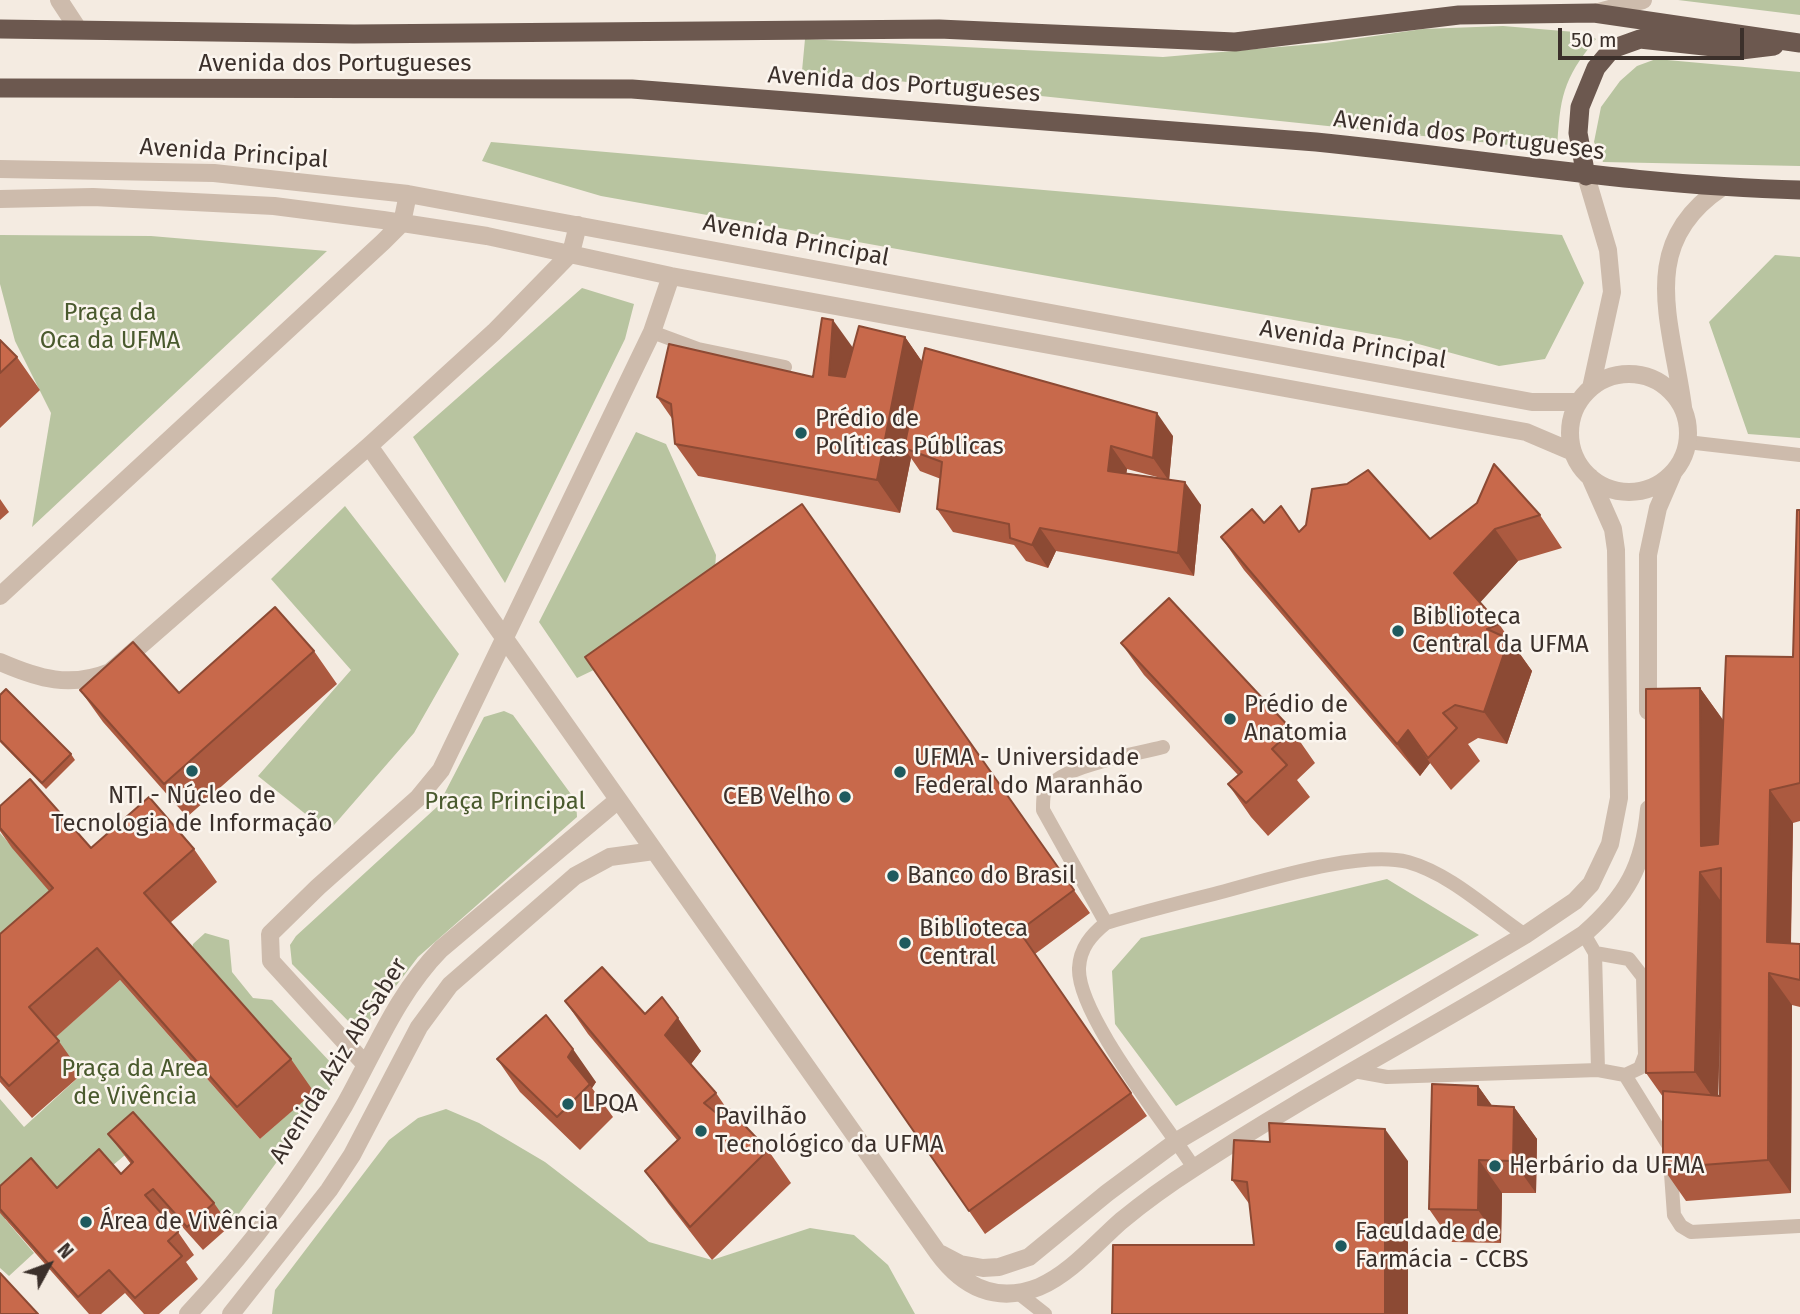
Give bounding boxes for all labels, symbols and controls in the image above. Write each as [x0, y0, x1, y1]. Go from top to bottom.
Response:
scale bar [1562, 14, 1748, 58]
text: 50 m [1571, 27, 1617, 53]
street label: Avenida dos Portugueses [199, 50, 471, 78]
street label: Avenida dos Portugueses [767, 61, 1041, 109]
street label: Avenida dos Portugueses [1332, 105, 1606, 167]
street label: Avenida Principal [139, 133, 329, 175]
street label: Avenida Principal [701, 209, 891, 273]
park label: Praça da Oca da UFMA [40, 299, 180, 355]
street label: Avenida Principal [1258, 314, 1448, 376]
place label: Prédio de Políticas Públicas [815, 405, 1004, 461]
marker: Prédio de Políticas Públicas [793, 425, 809, 441]
place label: Biblioteca Central da UFMA [1412, 603, 1589, 659]
marker: Biblioteca Central da UFMA [1390, 623, 1406, 639]
place label: Prédio de Anatomia [1244, 691, 1348, 747]
marker: Prédio de Anatomia [1222, 711, 1238, 727]
place label: UFMA - Universidade Federal do Maranhão [914, 744, 1143, 800]
marker: NTI - Núcleo de Tecnologia de Informação [184, 763, 200, 779]
marker: UFMA - Universidade Federal do Maranhão [892, 764, 908, 780]
place label: NTI - Núcleo de Tecnologia de Informação [51, 782, 333, 838]
place label: CEB Velho [723, 783, 831, 811]
park label: Praça Principal [424, 788, 586, 816]
marker: CEB Velho [837, 789, 853, 805]
place label: Banco do Brasil [907, 862, 1076, 890]
marker: Banco do Brasil [885, 868, 901, 884]
place label: Biblioteca Central [919, 915, 1028, 971]
marker: Biblioteca Central [897, 935, 913, 951]
street label: Avenida Aziz Ab'Saber [264, 953, 414, 1169]
park label: Praça da Area de Vivência [61, 1055, 209, 1111]
place label: LPQA [582, 1090, 638, 1118]
marker: LPQA [560, 1096, 576, 1112]
place label: Pavilhão Tecnológico da UFMA [715, 1103, 944, 1159]
marker: Pavilhão Tecnológico da UFMA [693, 1123, 709, 1139]
place label: Herbário da UFMA [1509, 1152, 1705, 1180]
marker: Herbário da UFMA [1487, 1158, 1503, 1174]
place label: Área de Vivência [100, 1208, 279, 1236]
marker: Área de Vivência [78, 1214, 94, 1230]
place label: Faculdade de Farmácia - CCBS [1355, 1218, 1529, 1274]
north arrow [14, 1230, 84, 1300]
marker: Faculdade de Farmácia - CCBS [1333, 1238, 1349, 1254]
text: N [52, 1239, 78, 1263]

